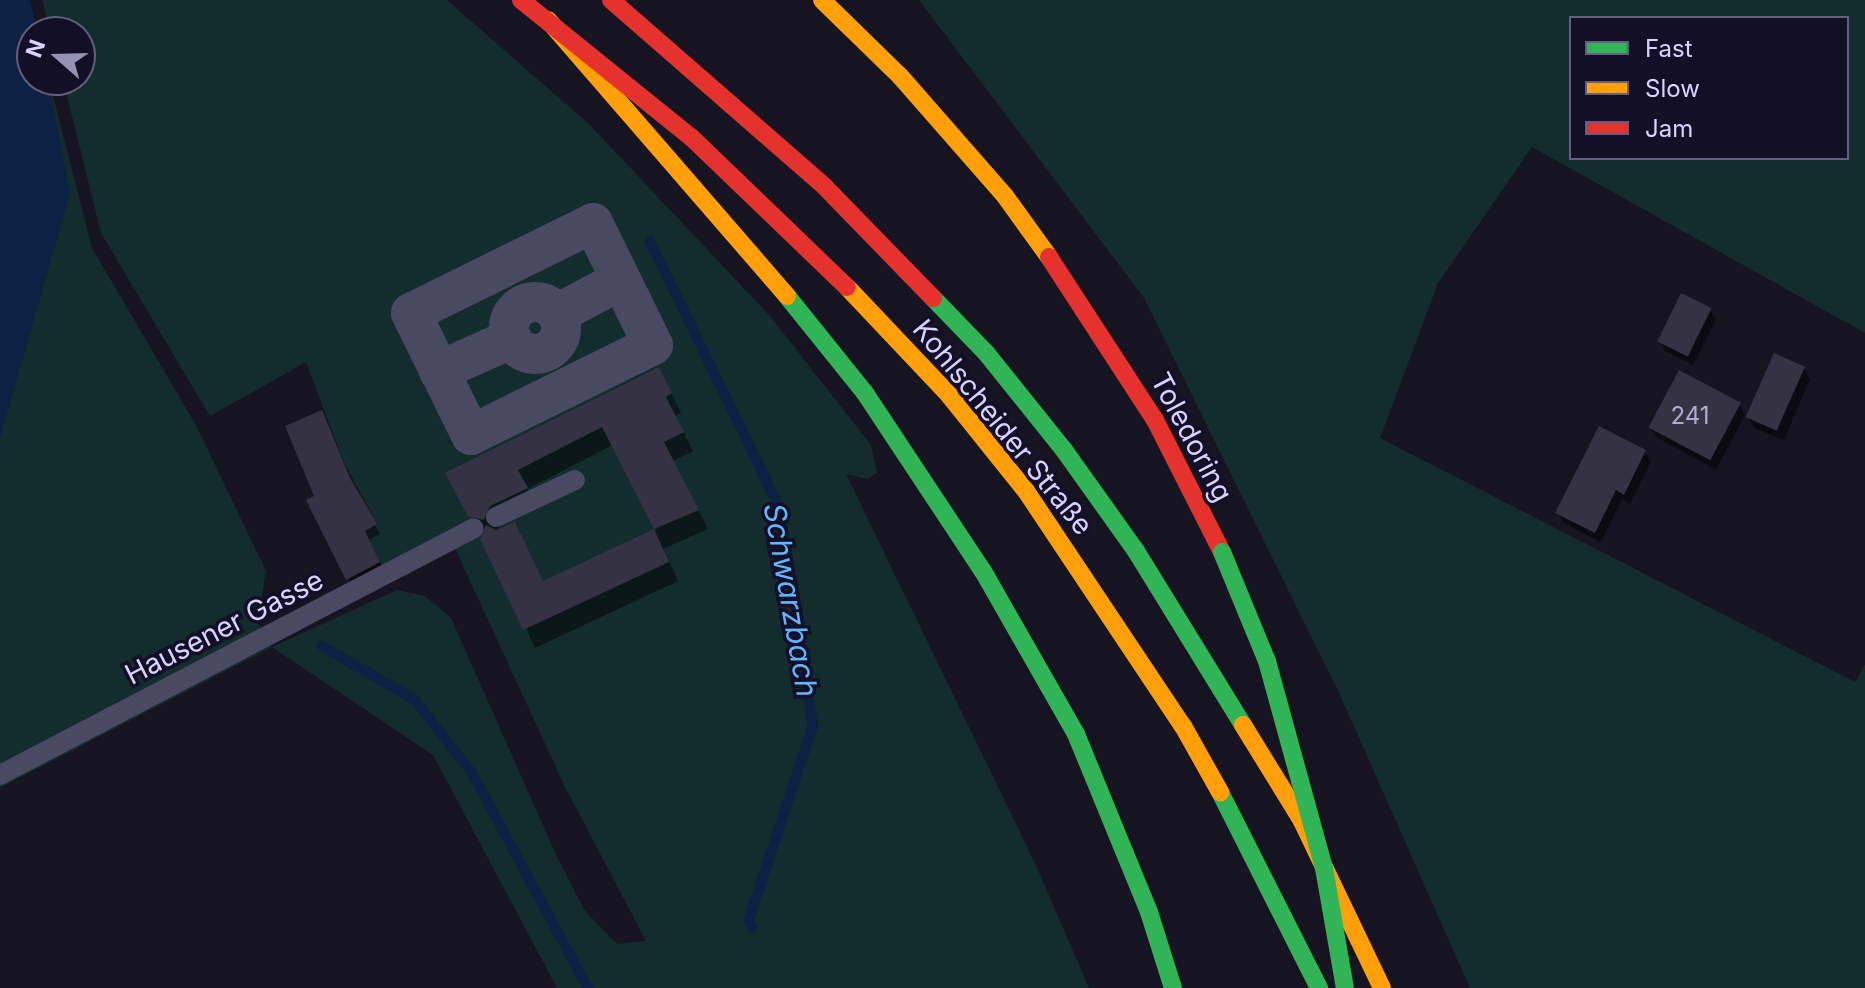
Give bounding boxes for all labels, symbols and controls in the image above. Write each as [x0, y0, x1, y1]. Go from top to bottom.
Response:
north arrow [16, 16, 96, 96]
legend [1569, 16, 1849, 160]
text: Fast [1645, 34, 1693, 63]
text: N [20, 36, 50, 61]
text: Slow [1645, 74, 1700, 103]
text: Jam [1645, 114, 1693, 143]
street label: Kohlscheider Straße [906, 313, 1100, 541]
street label: Toledoring [1144, 367, 1240, 507]
house number: 241 [1670, 402, 1710, 430]
water label: Schwarzbach [756, 500, 826, 700]
street label: Hausener Gasse [119, 563, 329, 691]

